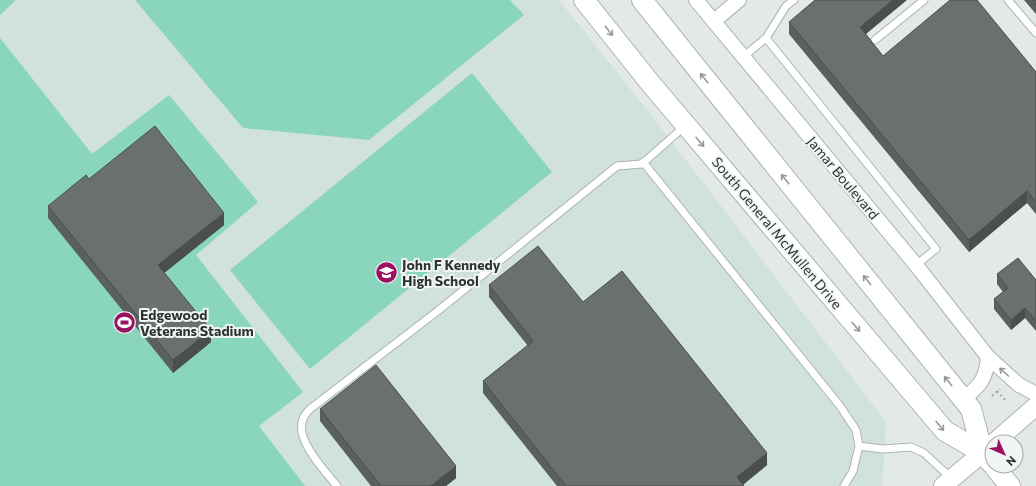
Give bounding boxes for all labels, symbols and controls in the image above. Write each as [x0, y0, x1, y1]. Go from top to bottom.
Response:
one-way arrow [604, 25, 613, 36]
one-way arrow [699, 72, 708, 83]
street label: Jamar Boulevard [804, 133, 883, 223]
one-way arrow [695, 137, 705, 147]
street label: South General McMullen Drive [709, 153, 846, 312]
one-way arrow [781, 173, 790, 184]
place label: John F Kennedy High School [402, 256, 501, 289]
school or university icon: John F Kennedy High School [373, 260, 399, 286]
one-way arrow [862, 275, 871, 286]
place label: Edgewood Veterans Stadium [140, 306, 254, 339]
sports icon: Edgewood Veterans Stadium [112, 310, 138, 336]
one-way arrow [852, 321, 861, 332]
one-way arrow [999, 367, 1009, 377]
one-way arrow [944, 376, 953, 387]
one-way arrow [936, 420, 945, 431]
north arrow [984, 434, 1024, 474]
text: N [1004, 454, 1019, 469]

